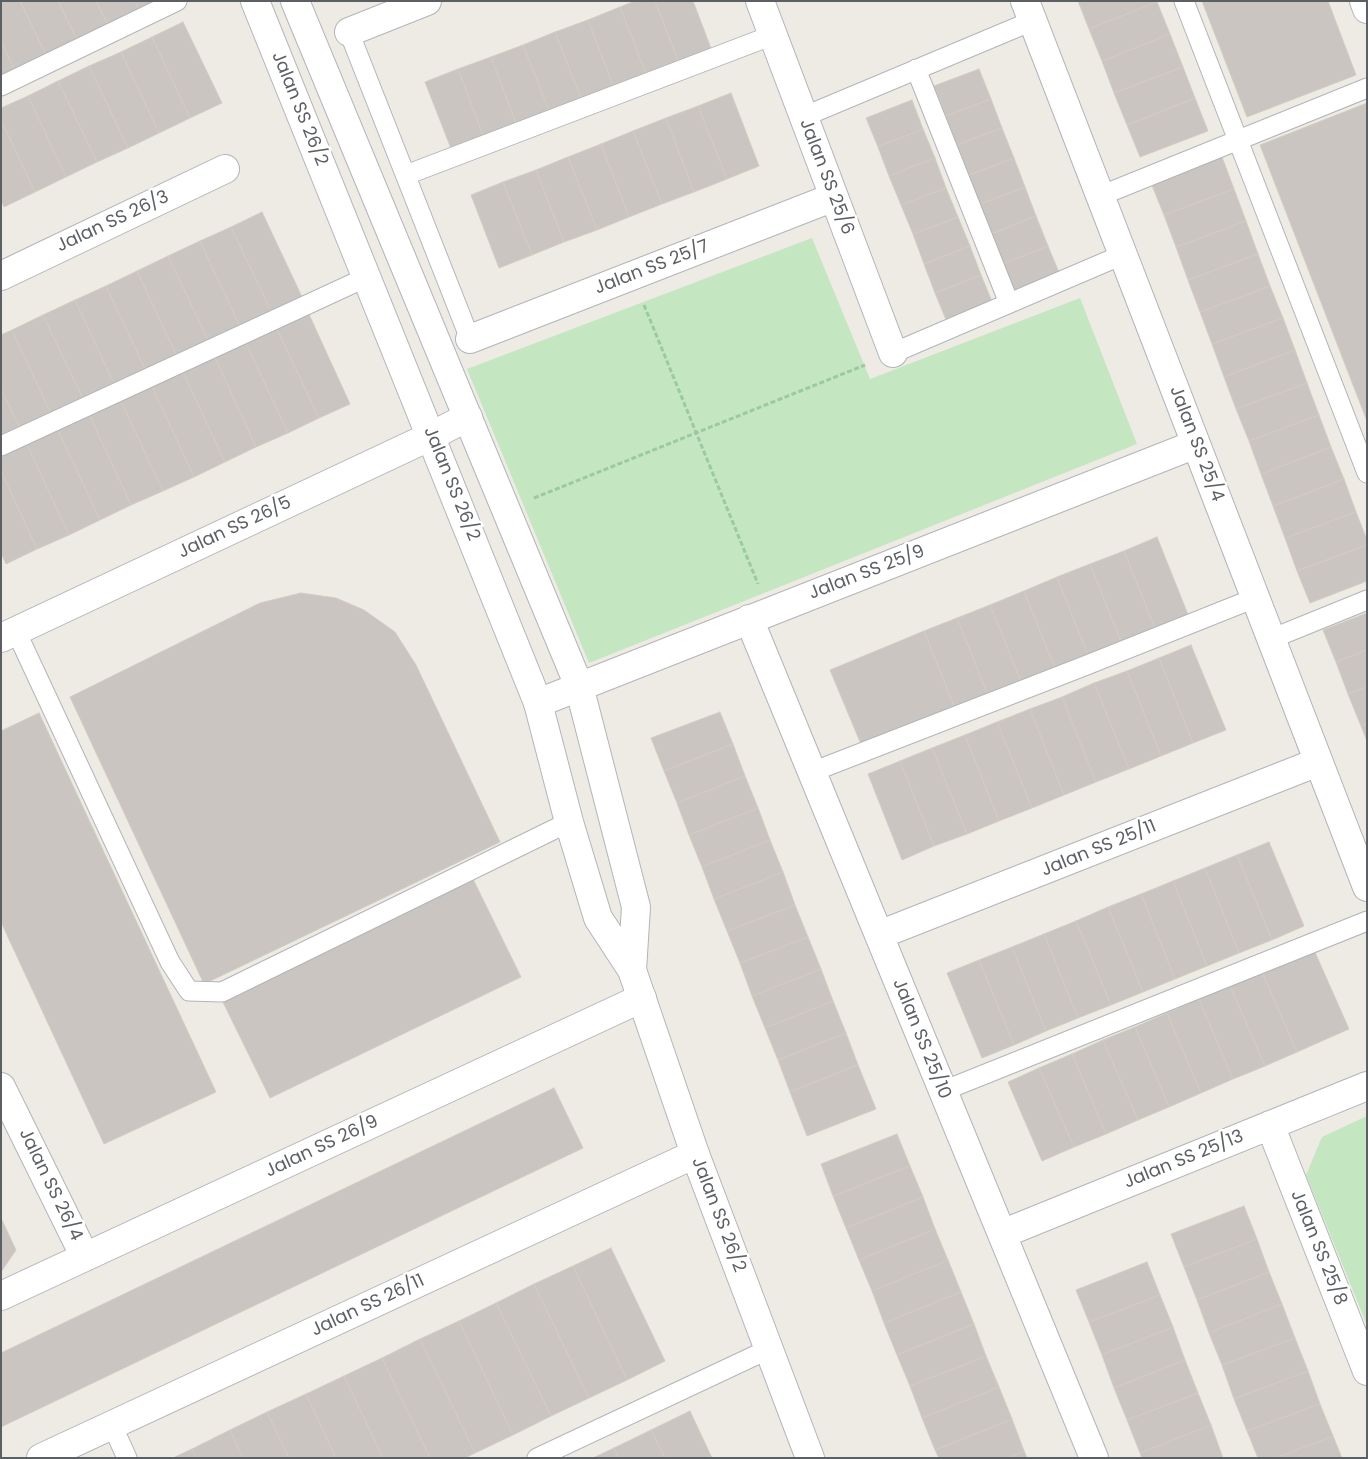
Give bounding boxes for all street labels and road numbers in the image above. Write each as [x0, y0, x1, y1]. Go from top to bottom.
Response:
street label: Jalan SS 26/2 [266, 49, 332, 169]
street label: Jalan SS 25/6 [794, 116, 858, 238]
street label: Jalan SS 26/3 [53, 187, 173, 257]
street label: Jalan SS 25/7 [592, 236, 712, 300]
street label: Jalan SS 25/4 [1164, 383, 1228, 505]
street label: Jalan SS 26/2 [418, 424, 484, 544]
street label: Jalan SS 26/5 [175, 492, 295, 564]
street label: Jalan SS 25/9 [806, 541, 928, 605]
street label: Jalan SS 25/11 [1038, 816, 1160, 882]
street label: Jalan SS 25/10 [887, 976, 955, 1102]
street label: Jalan SS 26/9 [262, 1111, 382, 1183]
street label: Jalan SS 26/4 [14, 1125, 86, 1245]
street label: Jalan SS 25/13 [1121, 1126, 1247, 1194]
street label: Jalan SS 26/2 [686, 1155, 750, 1275]
street label: Jalan SS 25/8 [1285, 1187, 1351, 1309]
street label: Jalan SS 26/11 [308, 1270, 428, 1342]

